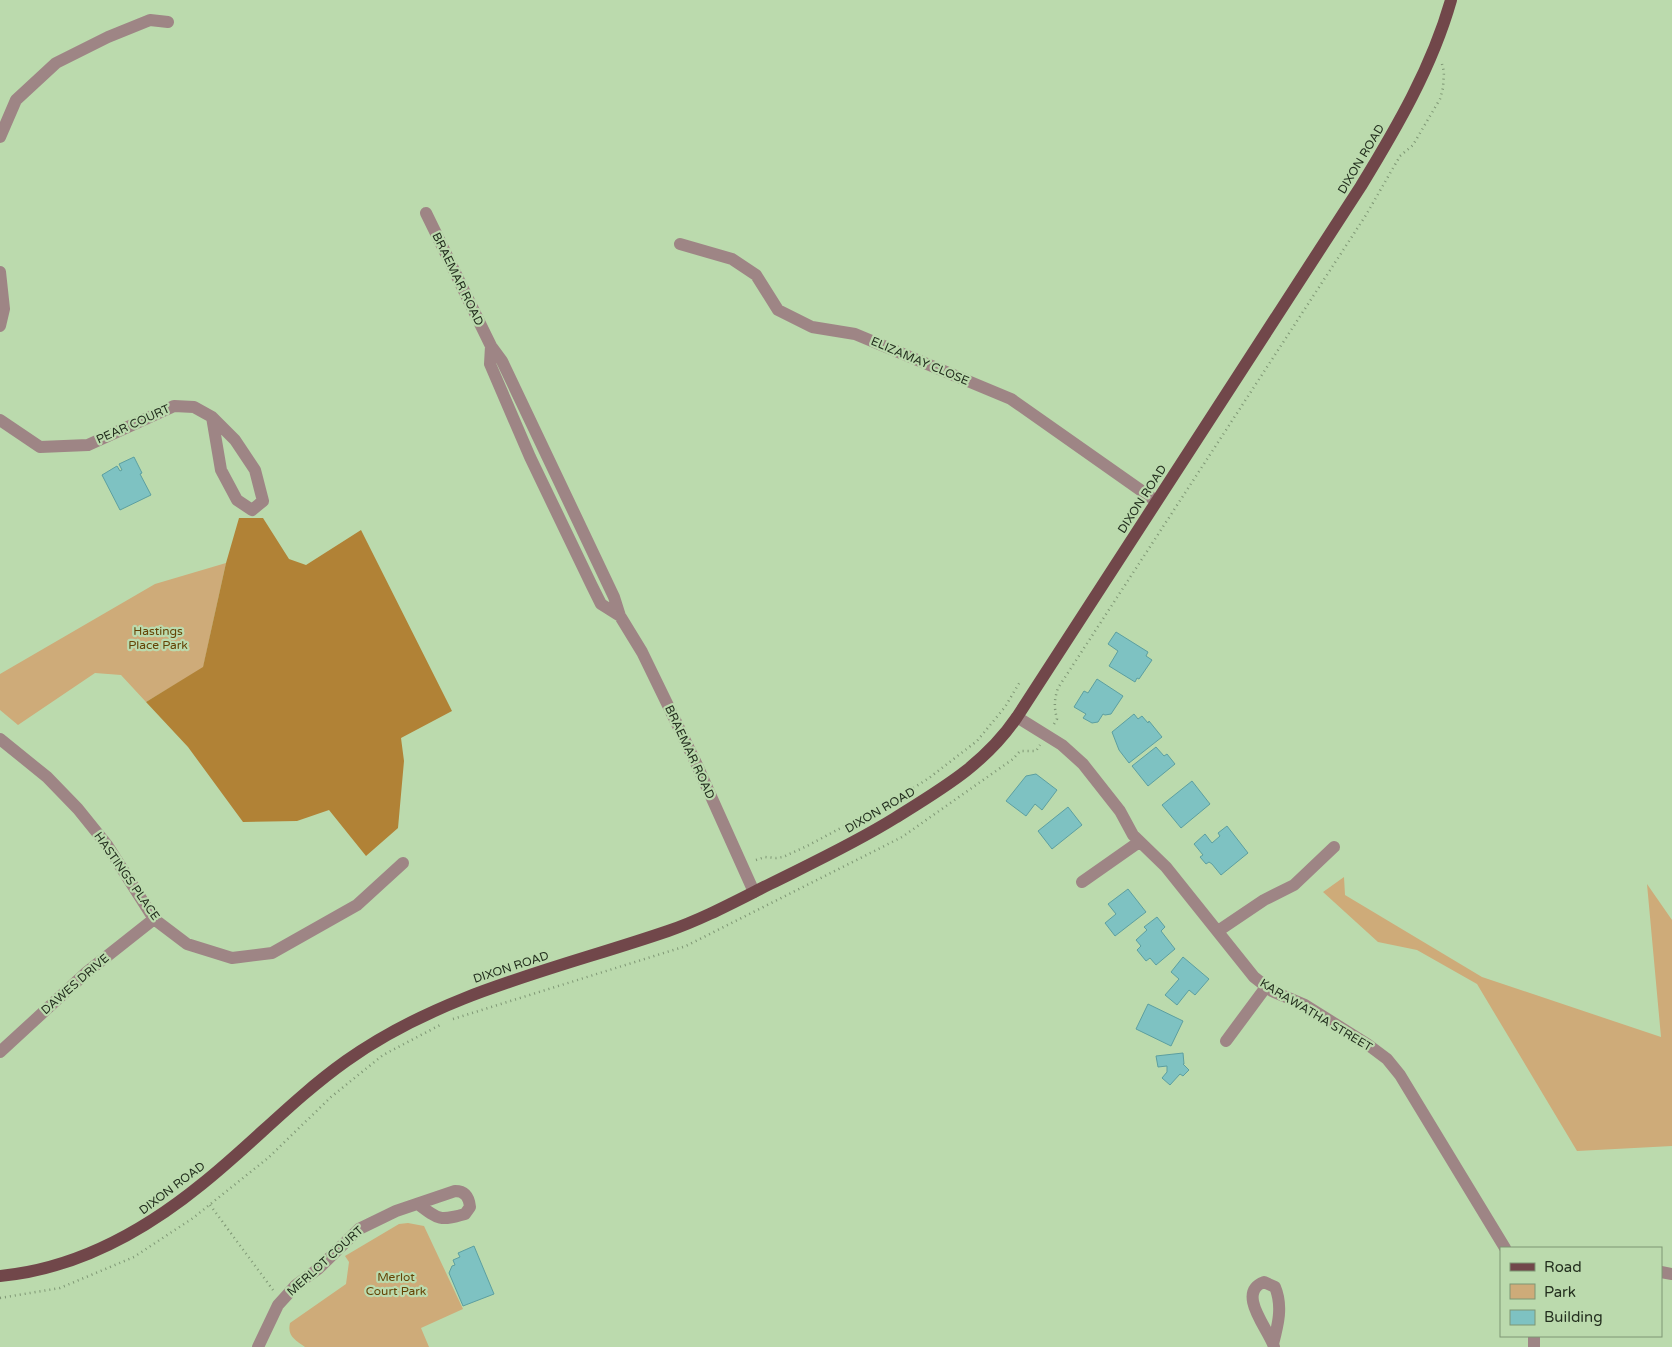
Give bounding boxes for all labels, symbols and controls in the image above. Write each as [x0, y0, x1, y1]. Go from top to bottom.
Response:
street label: DIXON ROAD [1335, 122, 1387, 196]
street label: BRAEMAR ROAD [429, 230, 487, 328]
street label: ELIZAMAY CLOSE [869, 334, 971, 388]
street label: PEAR COURT [94, 401, 173, 446]
street label: DIXON ROAD [1115, 462, 1169, 536]
park label: Hastings Place Park [128, 624, 188, 652]
street label: BRAEMAR ROAD [662, 703, 718, 801]
street label: DIXON ROAD [842, 784, 918, 836]
street label: HASTINGS PLACE [91, 829, 163, 923]
street label: DIXON ROAD [471, 948, 551, 986]
street label: DAWES DRIVE [38, 951, 112, 1017]
street label: KARAWATHA STREET [1257, 976, 1375, 1054]
street label: DIXON ROAD [136, 1159, 208, 1217]
street label: MERLOT COURT [284, 1223, 366, 1299]
legend [1500, 1247, 1662, 1337]
text: Road [1544, 1258, 1582, 1276]
park label: Merlot Court Park [366, 1270, 427, 1298]
text: Park [1544, 1283, 1576, 1301]
text: Building [1544, 1308, 1603, 1326]

